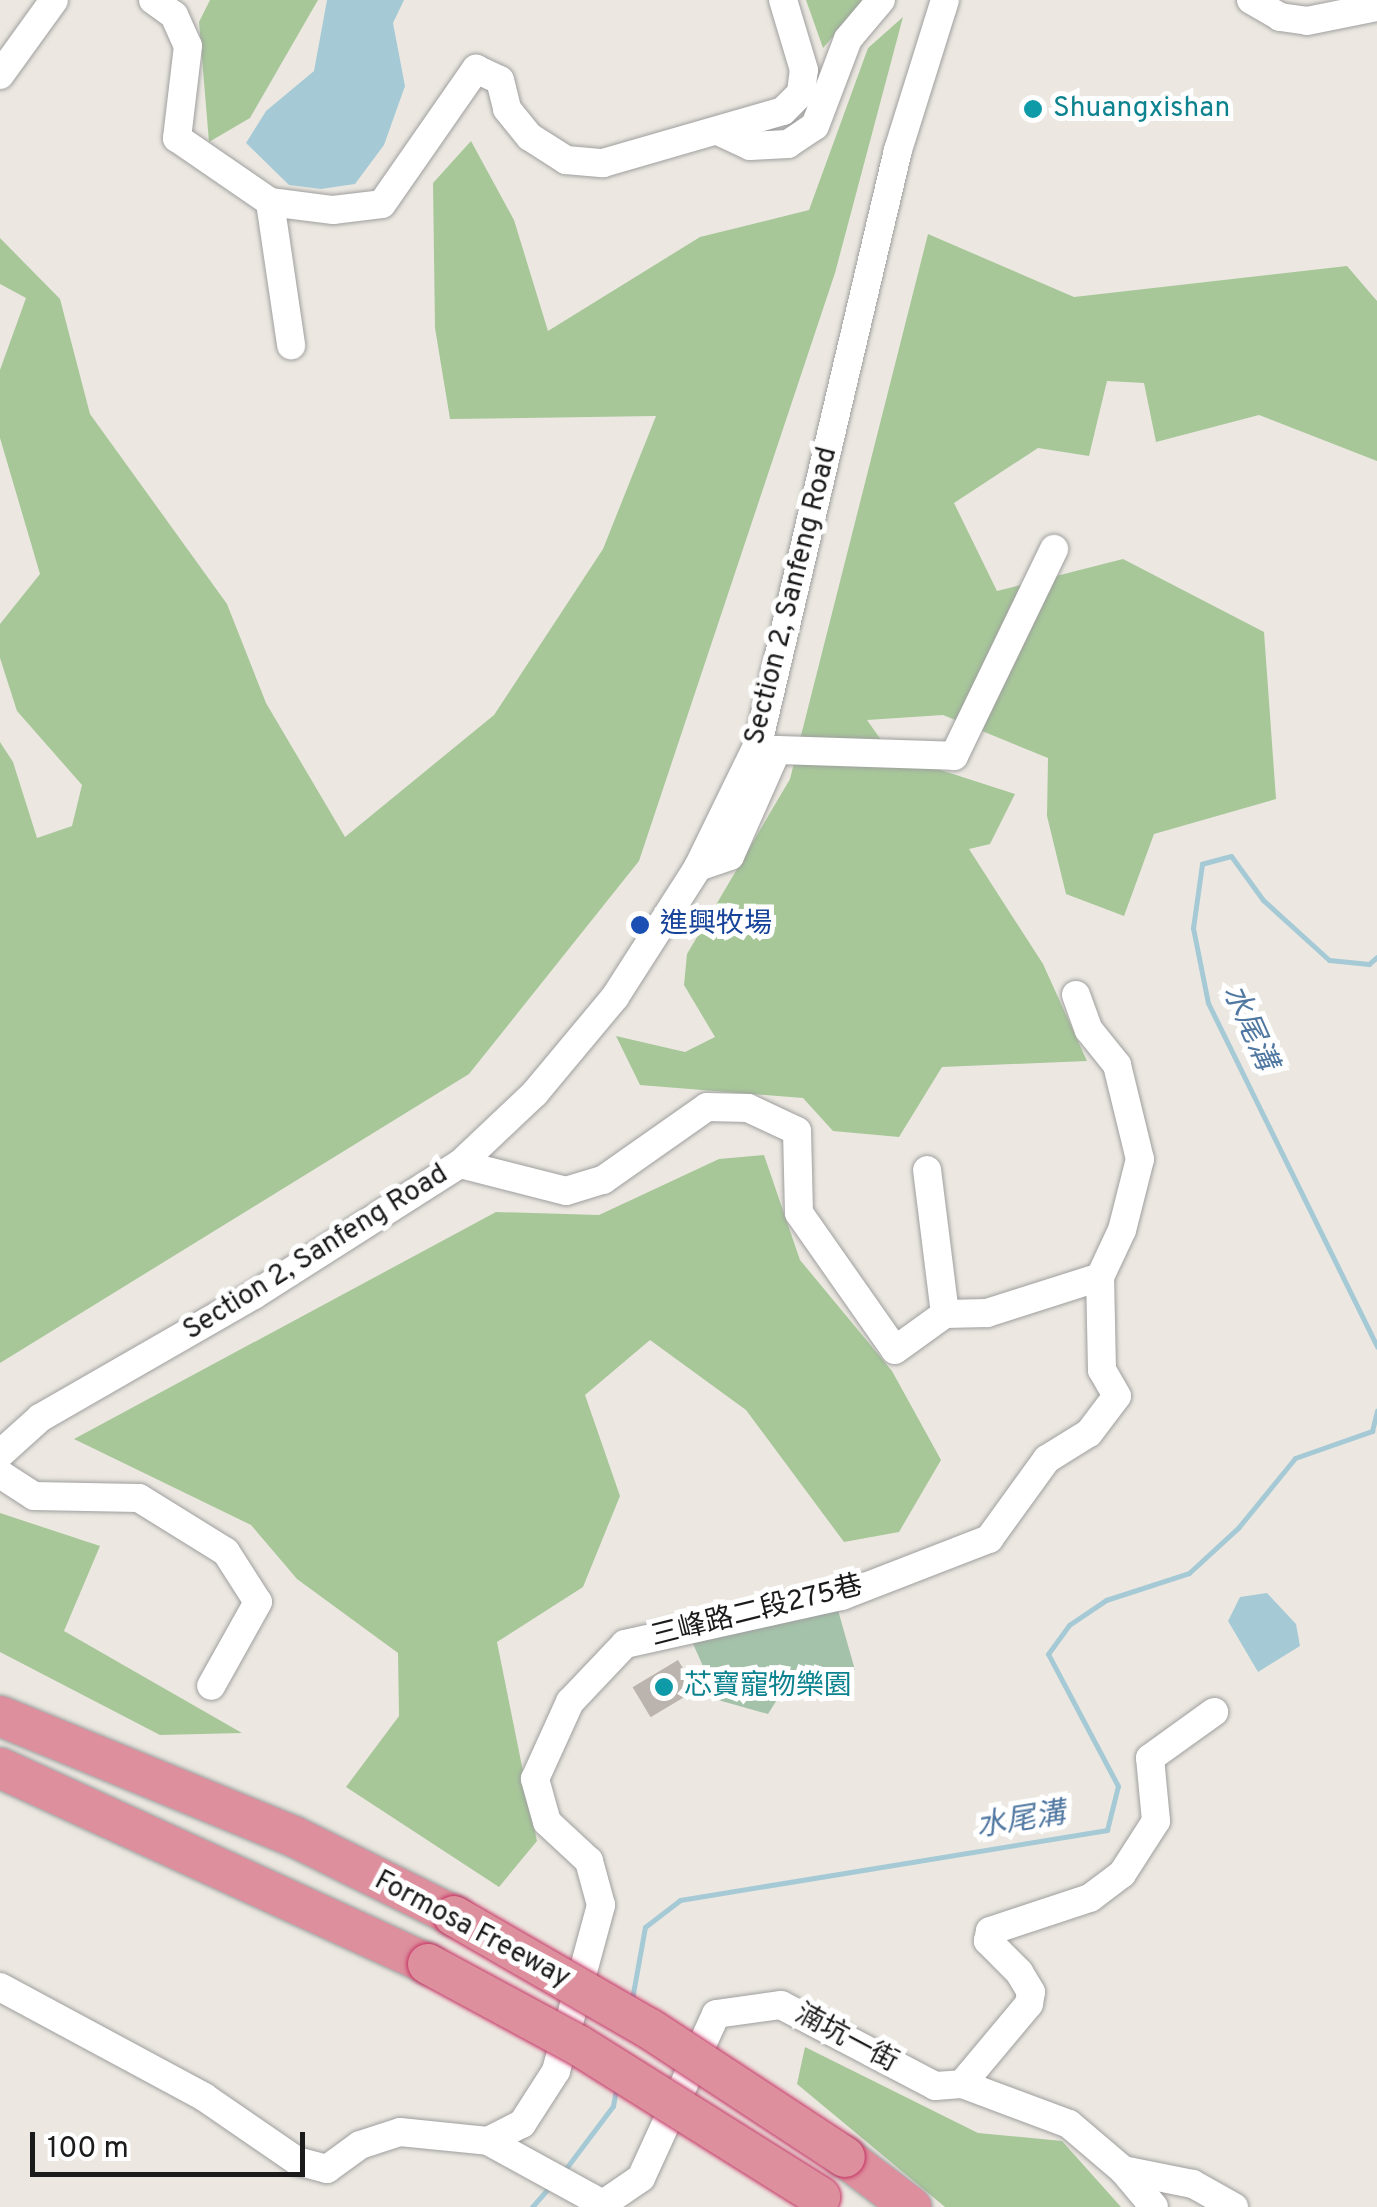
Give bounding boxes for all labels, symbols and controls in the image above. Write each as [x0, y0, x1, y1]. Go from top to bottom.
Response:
place label: Shuangxishan [1053, 92, 1230, 126]
marker: Shuangxishan [1022, 98, 1044, 120]
street label: Section 2, Sanfeng Road [739, 444, 845, 748]
place label: 進興牧場 [660, 908, 772, 942]
marker: 進興牧場 [629, 914, 651, 936]
water label: 水尾溝 [1213, 980, 1283, 1076]
street label: Section 2, Sanfeng Road [178, 1158, 454, 1348]
street label: 三峰路二段275巷 [648, 1569, 866, 1655]
place label: 芯寶寵物樂園 [684, 1670, 852, 1704]
marker: 芯寶寵物樂園 [653, 1676, 675, 1698]
water label: 水尾溝 [974, 1797, 1068, 1847]
street label: Formosa Freeway [368, 1864, 576, 1996]
street label: 湳坑一街 [789, 1998, 903, 2080]
scale bar [35, 2112, 310, 2174]
text: 100 m [47, 2131, 129, 2168]

